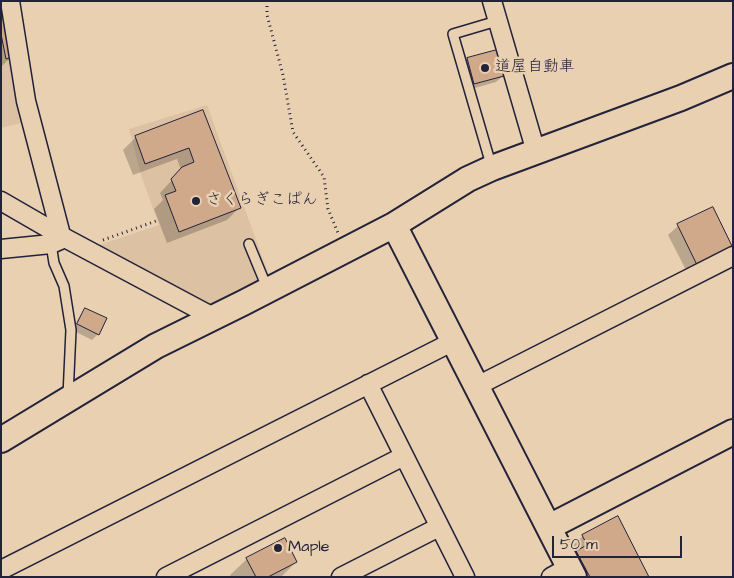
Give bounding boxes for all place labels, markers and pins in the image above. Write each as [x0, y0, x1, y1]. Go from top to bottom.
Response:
place label: 道屋自動車 [495, 58, 575, 78]
marker: 道屋自動車 [479, 62, 491, 74]
place label: さくらぎこぱん [206, 191, 318, 211]
marker: さくらぎこぱん [190, 195, 202, 207]
place label: Maple [288, 538, 329, 558]
marker: Maple [272, 542, 284, 554]

